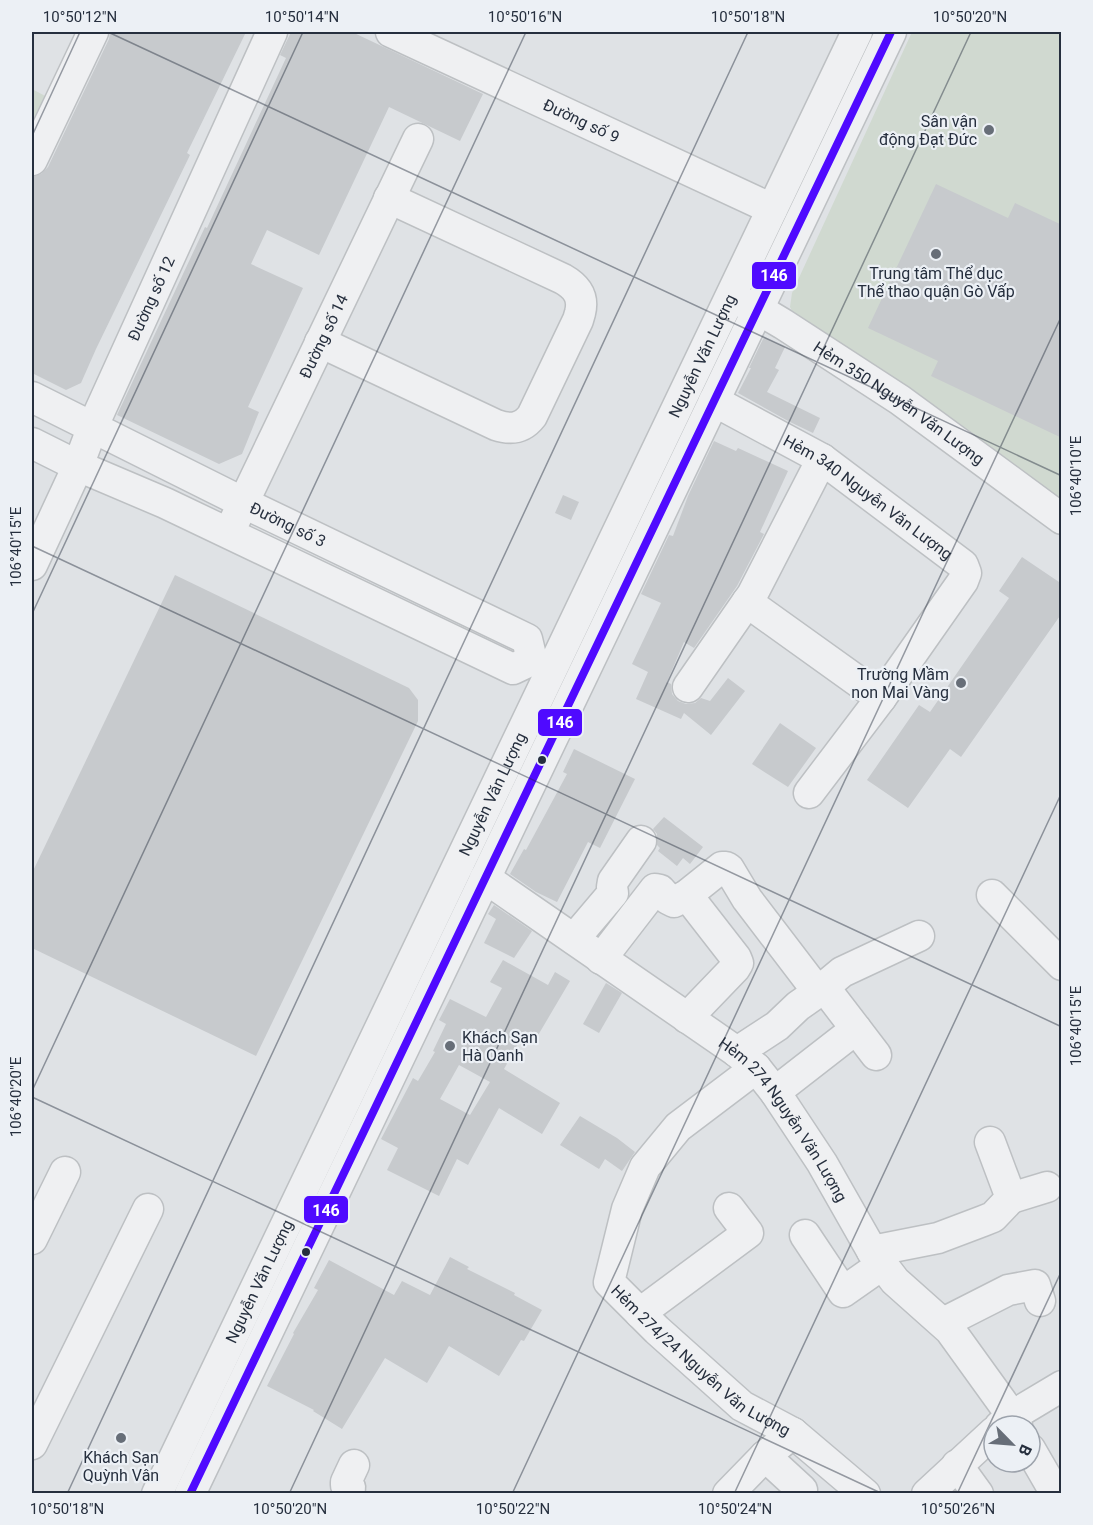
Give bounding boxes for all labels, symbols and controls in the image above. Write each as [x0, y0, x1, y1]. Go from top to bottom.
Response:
text: 10°50'12"N [43, 8, 117, 26]
text: 10°50'14"N [265, 8, 339, 26]
text: 10°50'16"N [488, 8, 562, 26]
text: 10°50'18"N [711, 8, 785, 26]
text: 10°50'20"N [933, 8, 1007, 26]
street label: Đường số 9 [540, 95, 623, 146]
place label: Sân vận động Đạt Đức [879, 112, 977, 149]
marker: Sân vận động Đạt Đức [982, 123, 996, 137]
marker: Trung tâm Thể dục Thể thao quận Gò Vấp [929, 247, 943, 261]
street label: Đường số 12 [123, 253, 178, 344]
line badge: 146 [751, 261, 797, 290]
place label: Trung tâm Thể dục Thể thao quận Gò Vấp [857, 264, 1015, 301]
text: 146 [760, 266, 788, 285]
street label: Đường số 14 [295, 291, 352, 381]
street label: Nguyễn Văn Lượng [664, 291, 740, 421]
street label: Hẻm 350 Nguyễn Văn Lượng [810, 337, 988, 468]
street label: Hẻm 340 Nguyễn Văn Lượng [780, 431, 956, 563]
text: 106°40'10"E [1067, 435, 1085, 516]
street label: Đường số 3 [247, 498, 329, 551]
text: 106°40'15"E [7, 506, 25, 587]
place label: Trường Mầm non Mai Vàng [851, 665, 949, 702]
marker: Trường Mầm non Mai Vàng [954, 676, 968, 690]
line badge: 146 [537, 708, 583, 737]
text: 146 [546, 713, 574, 732]
street label: Nguyễn Văn Lượng [455, 729, 530, 859]
unlabelled marker [536, 754, 548, 766]
text: 106°40'15"E [1067, 985, 1085, 1066]
place label: Khách Sạn Hà Oanh [462, 1028, 538, 1065]
street label: Hẻm 274 Nguyễn Văn Lượng [715, 1033, 851, 1205]
marker: Khách Sạn Hà Oanh [443, 1039, 457, 1053]
text: 106°40'20"E [7, 1056, 25, 1137]
line badge: 146 [303, 1195, 349, 1224]
text: 146 [312, 1201, 340, 1220]
street label: Nguyễn Văn Lượng [221, 1216, 297, 1346]
unlabelled marker [300, 1246, 312, 1258]
street label: Hẻm 274/24 Nguyễn Văn Lượng [608, 1281, 794, 1439]
north arrow [982, 1414, 1042, 1474]
marker: Khách Sạn Quỳnh Vân [114, 1431, 128, 1445]
text: B [1014, 1441, 1036, 1459]
place label: Khách Sạn Quỳnh Vân [83, 1448, 159, 1485]
text: 10°50'18"N [30, 1500, 104, 1518]
text: 10°50'20"N [253, 1500, 327, 1518]
text: 10°50'22"N [476, 1500, 550, 1518]
text: 10°50'24"N [698, 1500, 772, 1518]
text: 10°50'26"N [921, 1500, 995, 1518]

